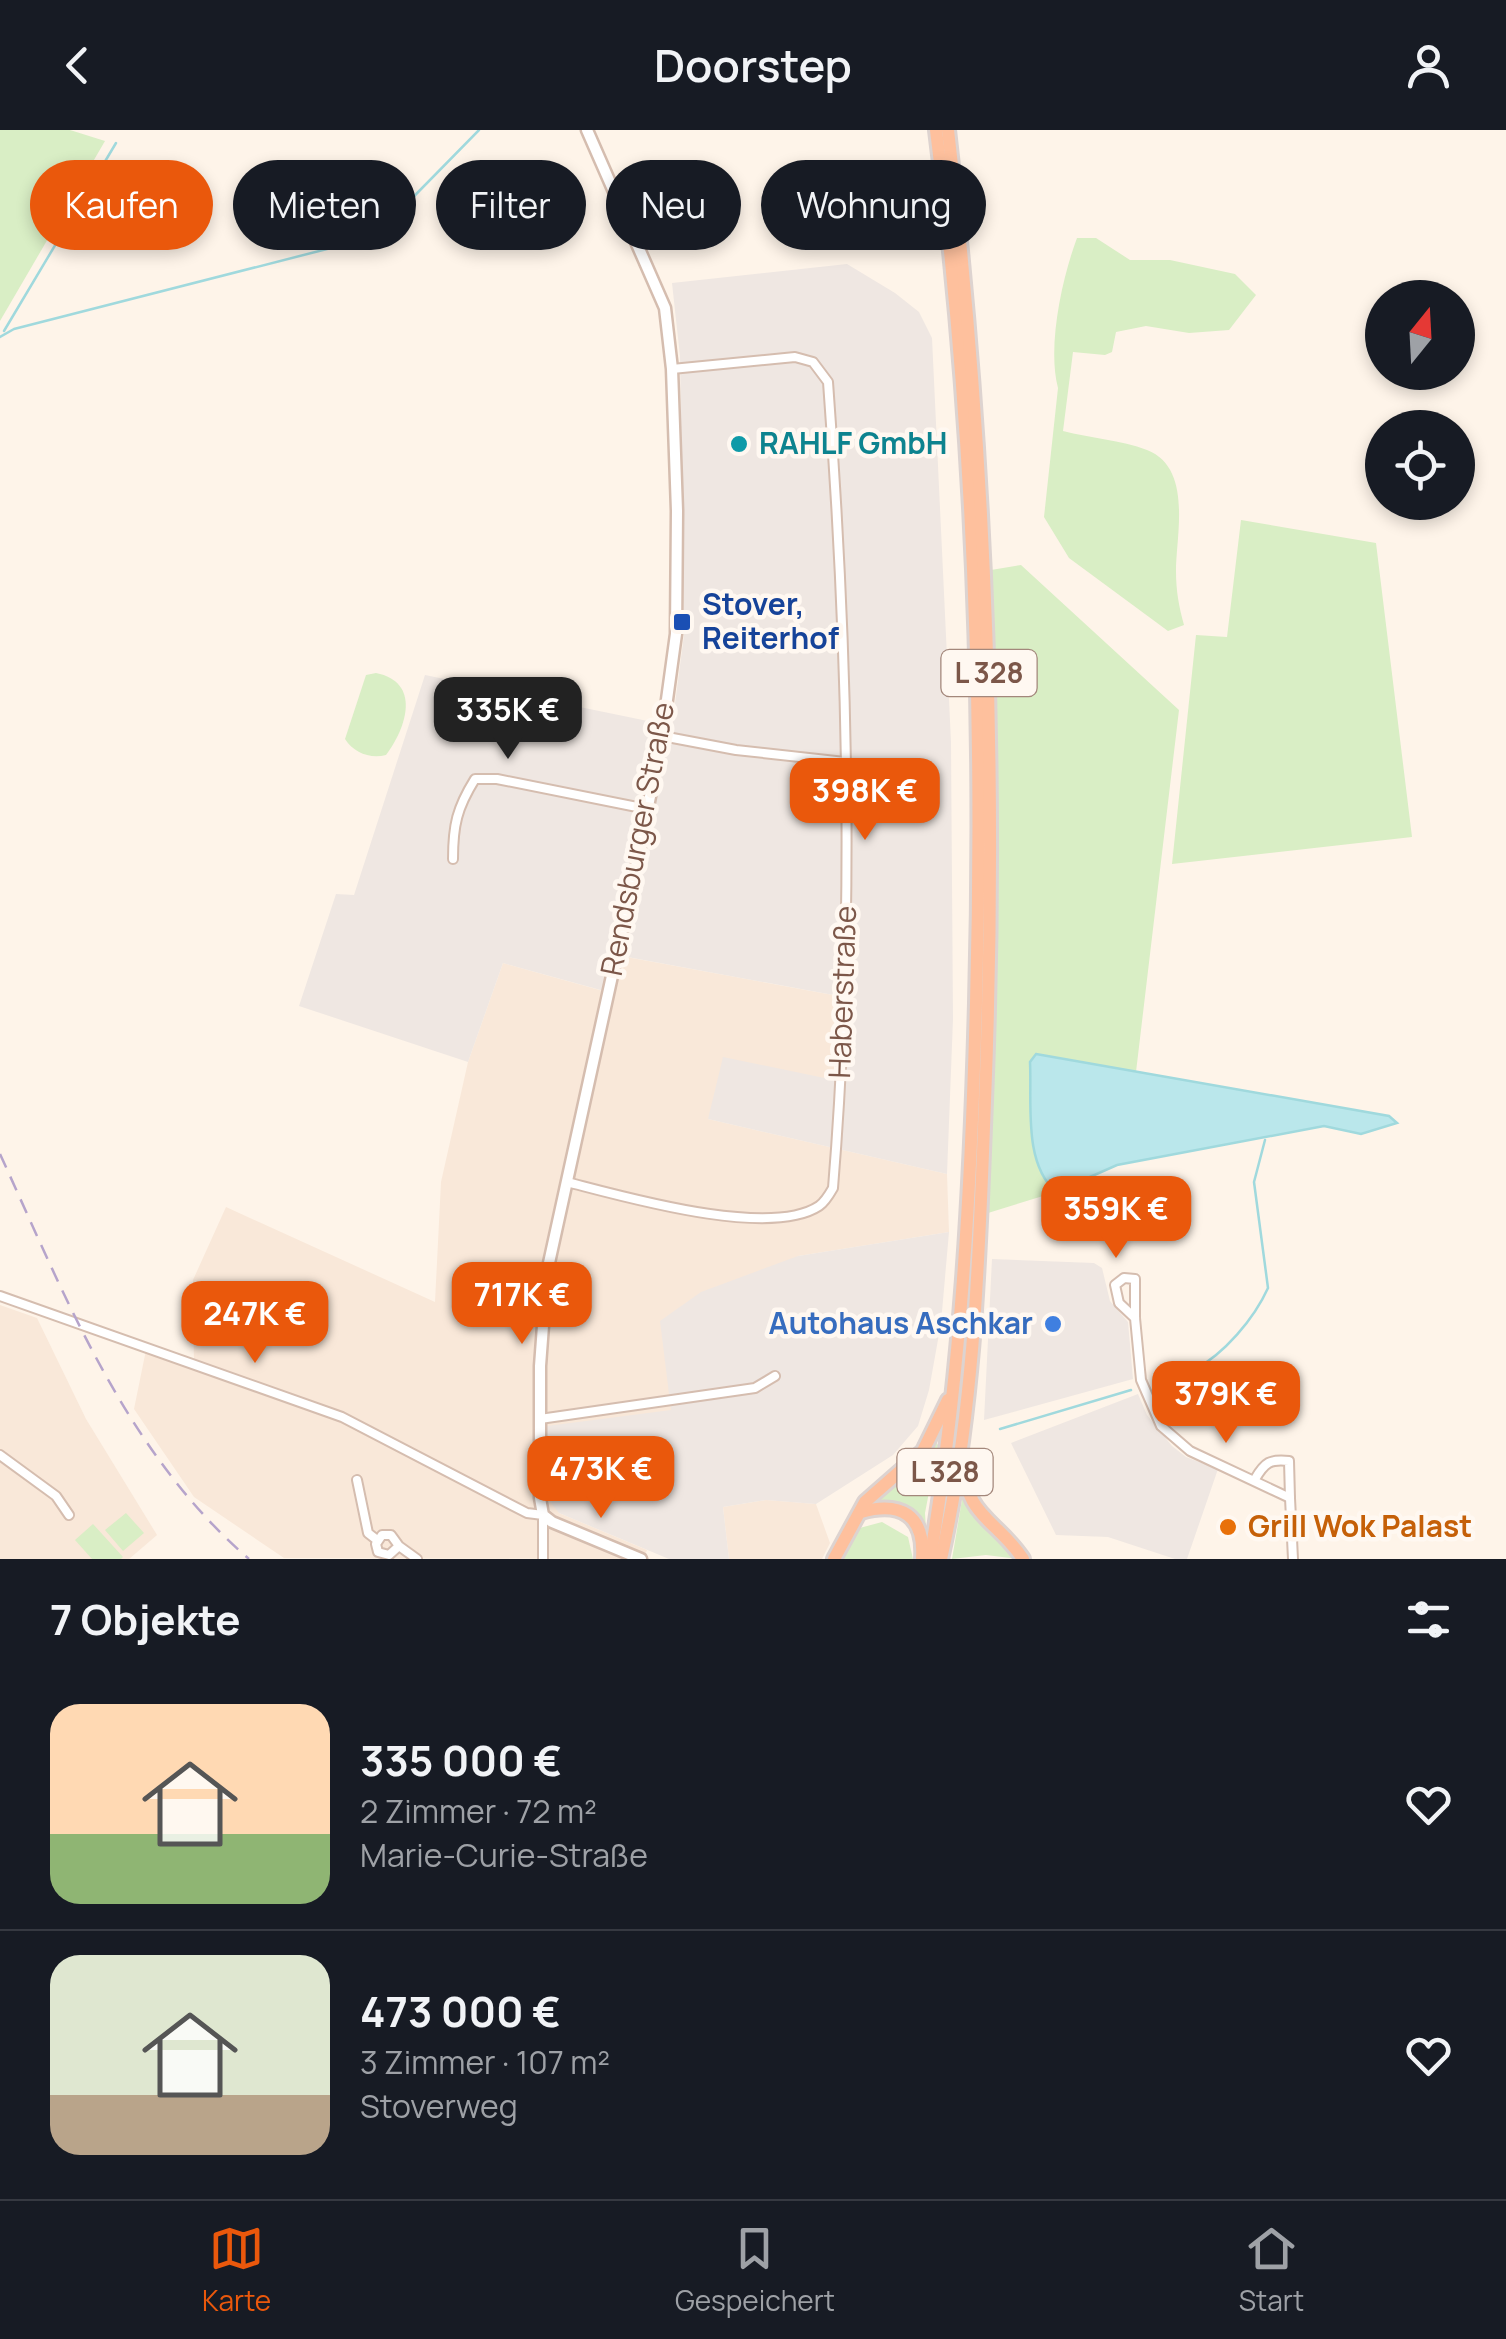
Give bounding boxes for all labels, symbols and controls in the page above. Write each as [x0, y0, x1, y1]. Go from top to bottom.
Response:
text: Doorstep [654, 34, 852, 96]
icon: back [50, 38, 105, 93]
icon: person [1401, 38, 1456, 93]
chip: Kaufen [30, 160, 213, 250]
chip: Mieten [233, 160, 416, 250]
chip: Filter [436, 160, 586, 250]
chip: Neu [606, 160, 741, 250]
chip: Wohnung [761, 160, 986, 250]
north arrow [1365, 280, 1475, 390]
map controls [1365, 280, 1475, 520]
button: locate [1365, 410, 1475, 520]
place label: RAHLF GmbH [759, 422, 947, 463]
marker: RAHLF GmbH [728, 433, 750, 455]
place label: Stover, Reiterhof [702, 583, 840, 658]
marker: Stover, Reiterhof [671, 611, 693, 633]
road number: L 328 [942, 650, 1036, 696]
pin: 335K € [427, 677, 589, 762]
text: 335K € [456, 687, 560, 731]
street label: Rendsburger Straße [590, 698, 683, 979]
pin: 398K € [784, 758, 946, 843]
text: 398K € [812, 768, 918, 812]
street label: Haberstraße [818, 905, 865, 1079]
pin: 359K € [1035, 1176, 1197, 1261]
text: 359K € [1063, 1186, 1169, 1230]
pin: 717K € [441, 1262, 603, 1347]
text: 717K € [474, 1272, 570, 1316]
pin: 247K € [174, 1281, 336, 1366]
text: 247K € [203, 1291, 307, 1335]
place label: Autohaus Aschkar [769, 1302, 1033, 1343]
marker: Autohaus Aschkar [1042, 1313, 1064, 1335]
pin: 379K € [1145, 1361, 1307, 1446]
text: 379K € [1174, 1371, 1278, 1415]
pin: 473K € [520, 1436, 682, 1521]
text: 473K € [549, 1446, 653, 1490]
road number: L 328 [898, 1449, 992, 1495]
place label: Grill Wok Palast [1248, 1505, 1472, 1546]
marker: Grill Wok Palast [1217, 1516, 1239, 1538]
text: 7 Objekte [50, 1590, 240, 1648]
icon: filters [1401, 1592, 1456, 1647]
text: 335 000 € [360, 1731, 562, 1789]
icon: home [130, 1744, 250, 1864]
icon: heart [1401, 1777, 1456, 1832]
text: 2 Zimmer · 72 m² [360, 1789, 597, 1833]
text: Marie-Curie-Straße [360, 1833, 648, 1877]
text: 473 000 € [360, 1982, 561, 2040]
icon: home [130, 1995, 250, 2115]
icon: heart [1401, 2028, 1456, 2083]
text: 3 Zimmer · 107 m² [360, 2040, 610, 2084]
text: Stoverweg [360, 2084, 518, 2128]
tab: Karte [202, 2221, 271, 2319]
tab: Gespeichert [675, 2221, 835, 2319]
tab: Start [1239, 2221, 1304, 2319]

